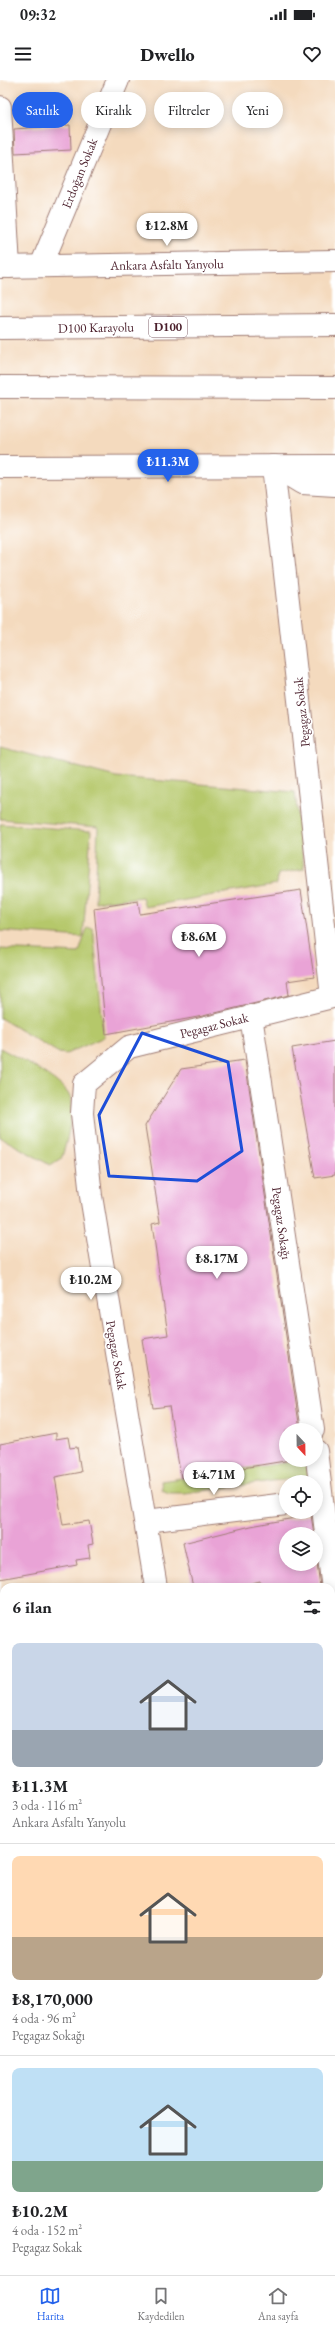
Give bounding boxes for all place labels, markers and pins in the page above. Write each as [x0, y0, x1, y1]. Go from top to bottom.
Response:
pin: ₺12.8M [134, 213, 200, 247]
pin: ₺11.3M [135, 449, 201, 483]
pin: ₺8.6M [171, 924, 227, 958]
pin: ₺8.17M [184, 1246, 250, 1280]
pin: ₺10.2M [58, 1267, 124, 1301]
pin: ₺4.71M [181, 1462, 247, 1496]

